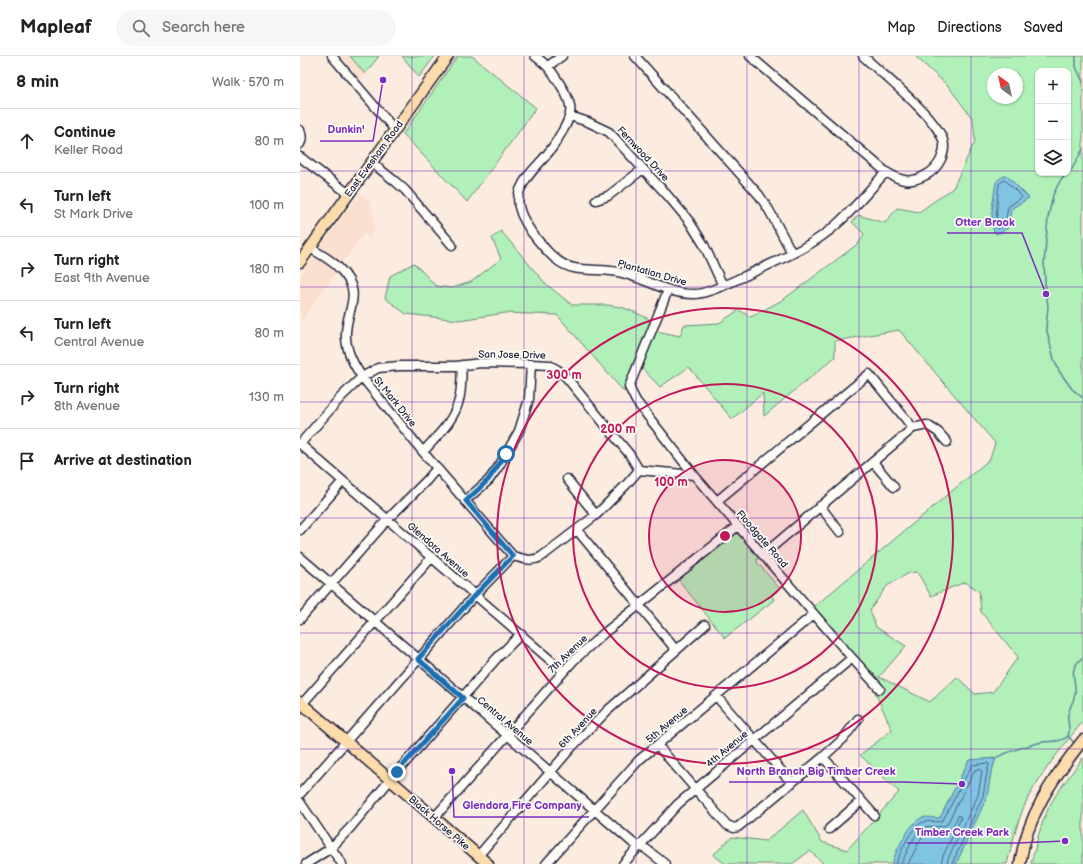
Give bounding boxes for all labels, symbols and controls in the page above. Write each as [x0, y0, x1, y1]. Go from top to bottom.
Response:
search box [116, 10, 396, 46]
text: Mapleaf [20, 16, 92, 39]
icon: search [130, 17, 152, 39]
text: Search here [162, 18, 245, 37]
text: Map [887, 19, 915, 36]
text: Directions [937, 19, 1002, 36]
text: Saved [1024, 19, 1063, 36]
north arrow [987, 68, 1023, 104]
map controls [1035, 68, 1071, 176]
button: + [1035, 68, 1071, 104]
text: 8 min [16, 72, 59, 92]
text: Walk · 570 m [212, 74, 284, 90]
button: − [1035, 104, 1071, 140]
callout: Dunkin' [320, 118, 373, 141]
street label: East Evesham Road [342, 118, 406, 200]
text: Continue [54, 123, 116, 142]
text: Dunkin' [327, 123, 365, 136]
street label: Fernwood Drive [615, 124, 672, 184]
icon: ahead [16, 130, 38, 152]
text: 80 m [255, 133, 284, 149]
button: layers [1035, 140, 1071, 176]
text: Keller Road [54, 142, 123, 158]
text: Turn left [54, 187, 111, 206]
icon: left [16, 194, 38, 216]
text: 100 m [249, 197, 284, 213]
text: St Mark Drive [54, 206, 133, 222]
callout: Otter Brook [947, 210, 1022, 233]
text: Otter Brook [955, 216, 1015, 229]
text: Turn right [54, 251, 119, 270]
street label: Plantation Drive [616, 257, 688, 289]
icon: right [16, 258, 38, 280]
text: 180 m [249, 261, 284, 277]
text: East 9th Avenue [54, 270, 150, 286]
text: Turn left [54, 315, 111, 334]
icon: left [16, 322, 38, 344]
text: 80 m [255, 325, 284, 341]
text: Central Avenue [54, 334, 144, 350]
street label: San Jose Drive [478, 348, 546, 362]
text: 300 m [546, 368, 582, 383]
street label: St Mark Drive [371, 375, 419, 429]
text: Turn right [54, 379, 119, 398]
icon: right [16, 386, 38, 408]
text: 130 m [249, 389, 284, 405]
text: 8th Avenue [54, 398, 120, 414]
text: 200 m [600, 422, 636, 437]
route start [497, 445, 515, 463]
icon: arrive [16, 450, 38, 472]
text: Arrive at destination [54, 451, 192, 470]
text: 100 m [654, 475, 688, 490]
street label: Floodgate Road [734, 508, 790, 570]
street label: Glendora Avenue [405, 520, 471, 580]
centre of rings [718, 529, 732, 543]
street label: 7th Avenue [546, 632, 590, 676]
street label: Central Avenue [475, 694, 535, 748]
street label: 5th Avenue [644, 704, 690, 746]
street label: 6th Avenue [556, 705, 600, 751]
street label: 4th Avenue [704, 728, 750, 770]
callout: North Branch Big Timber Creek [729, 759, 903, 782]
route end [388, 763, 406, 781]
text: North Branch Big Timber Creek [737, 765, 896, 778]
street label: Black Horse Pike [406, 793, 472, 853]
callout: Glendora Fire Company [454, 794, 589, 817]
text: Glendora Fire Company [462, 799, 582, 812]
callout: Timber Creek Park [907, 820, 1017, 843]
text: Timber Creek Park [915, 826, 1009, 839]

